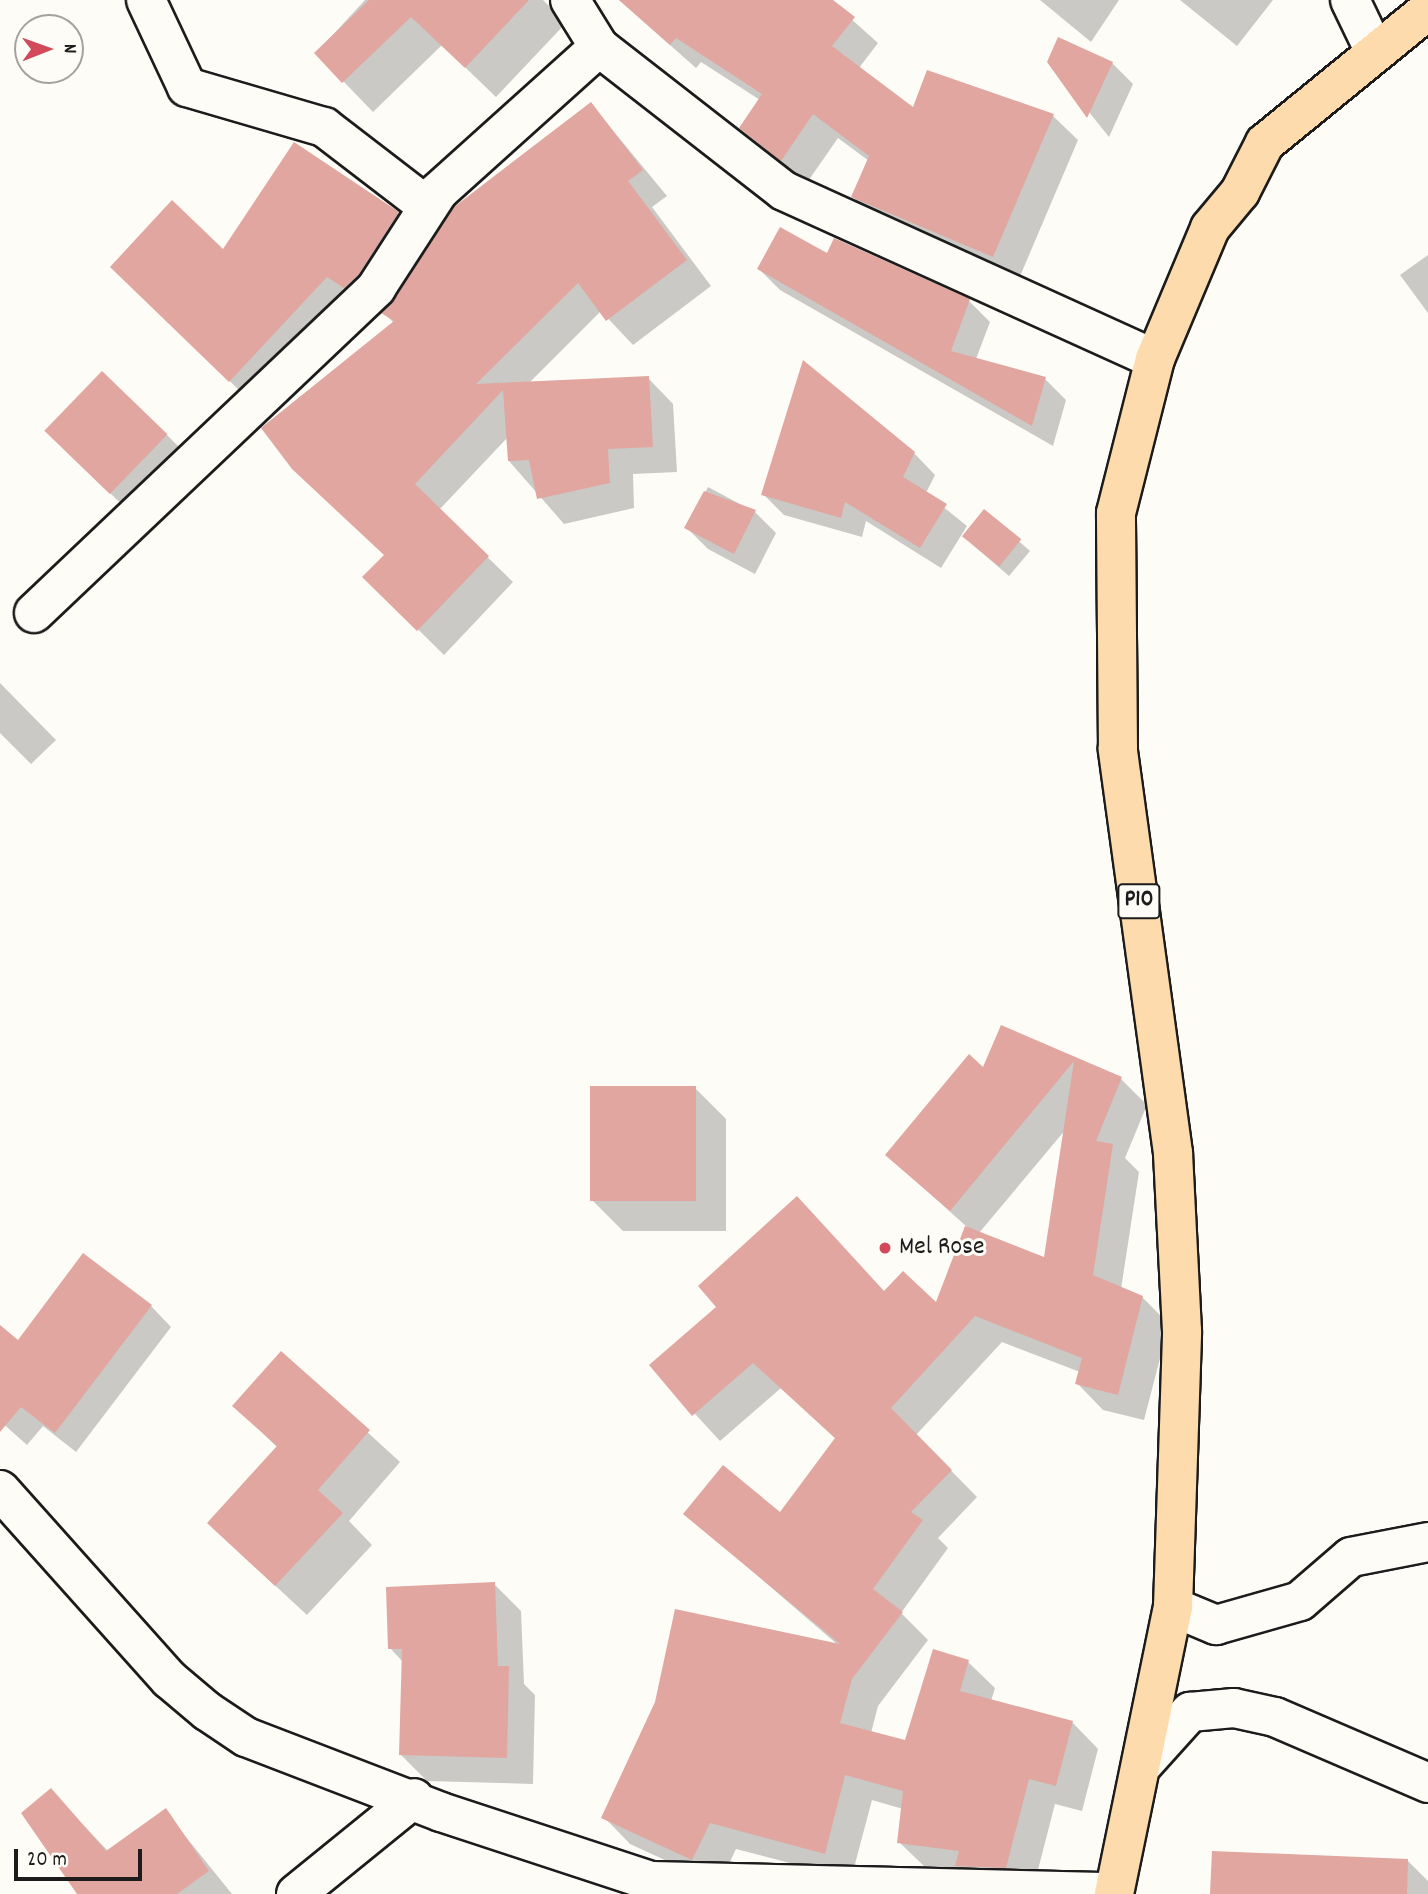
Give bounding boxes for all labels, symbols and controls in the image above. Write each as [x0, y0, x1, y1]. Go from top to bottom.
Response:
north arrow [14, 14, 84, 84]
text: N [55, 44, 82, 54]
road number: P10 [1116, 880, 1162, 922]
place label: Mel Rose [899, 1232, 984, 1264]
marker: Mel Rose [877, 1240, 893, 1256]
scale bar [18, 1834, 145, 1878]
text: 20 m [27, 1846, 67, 1876]

